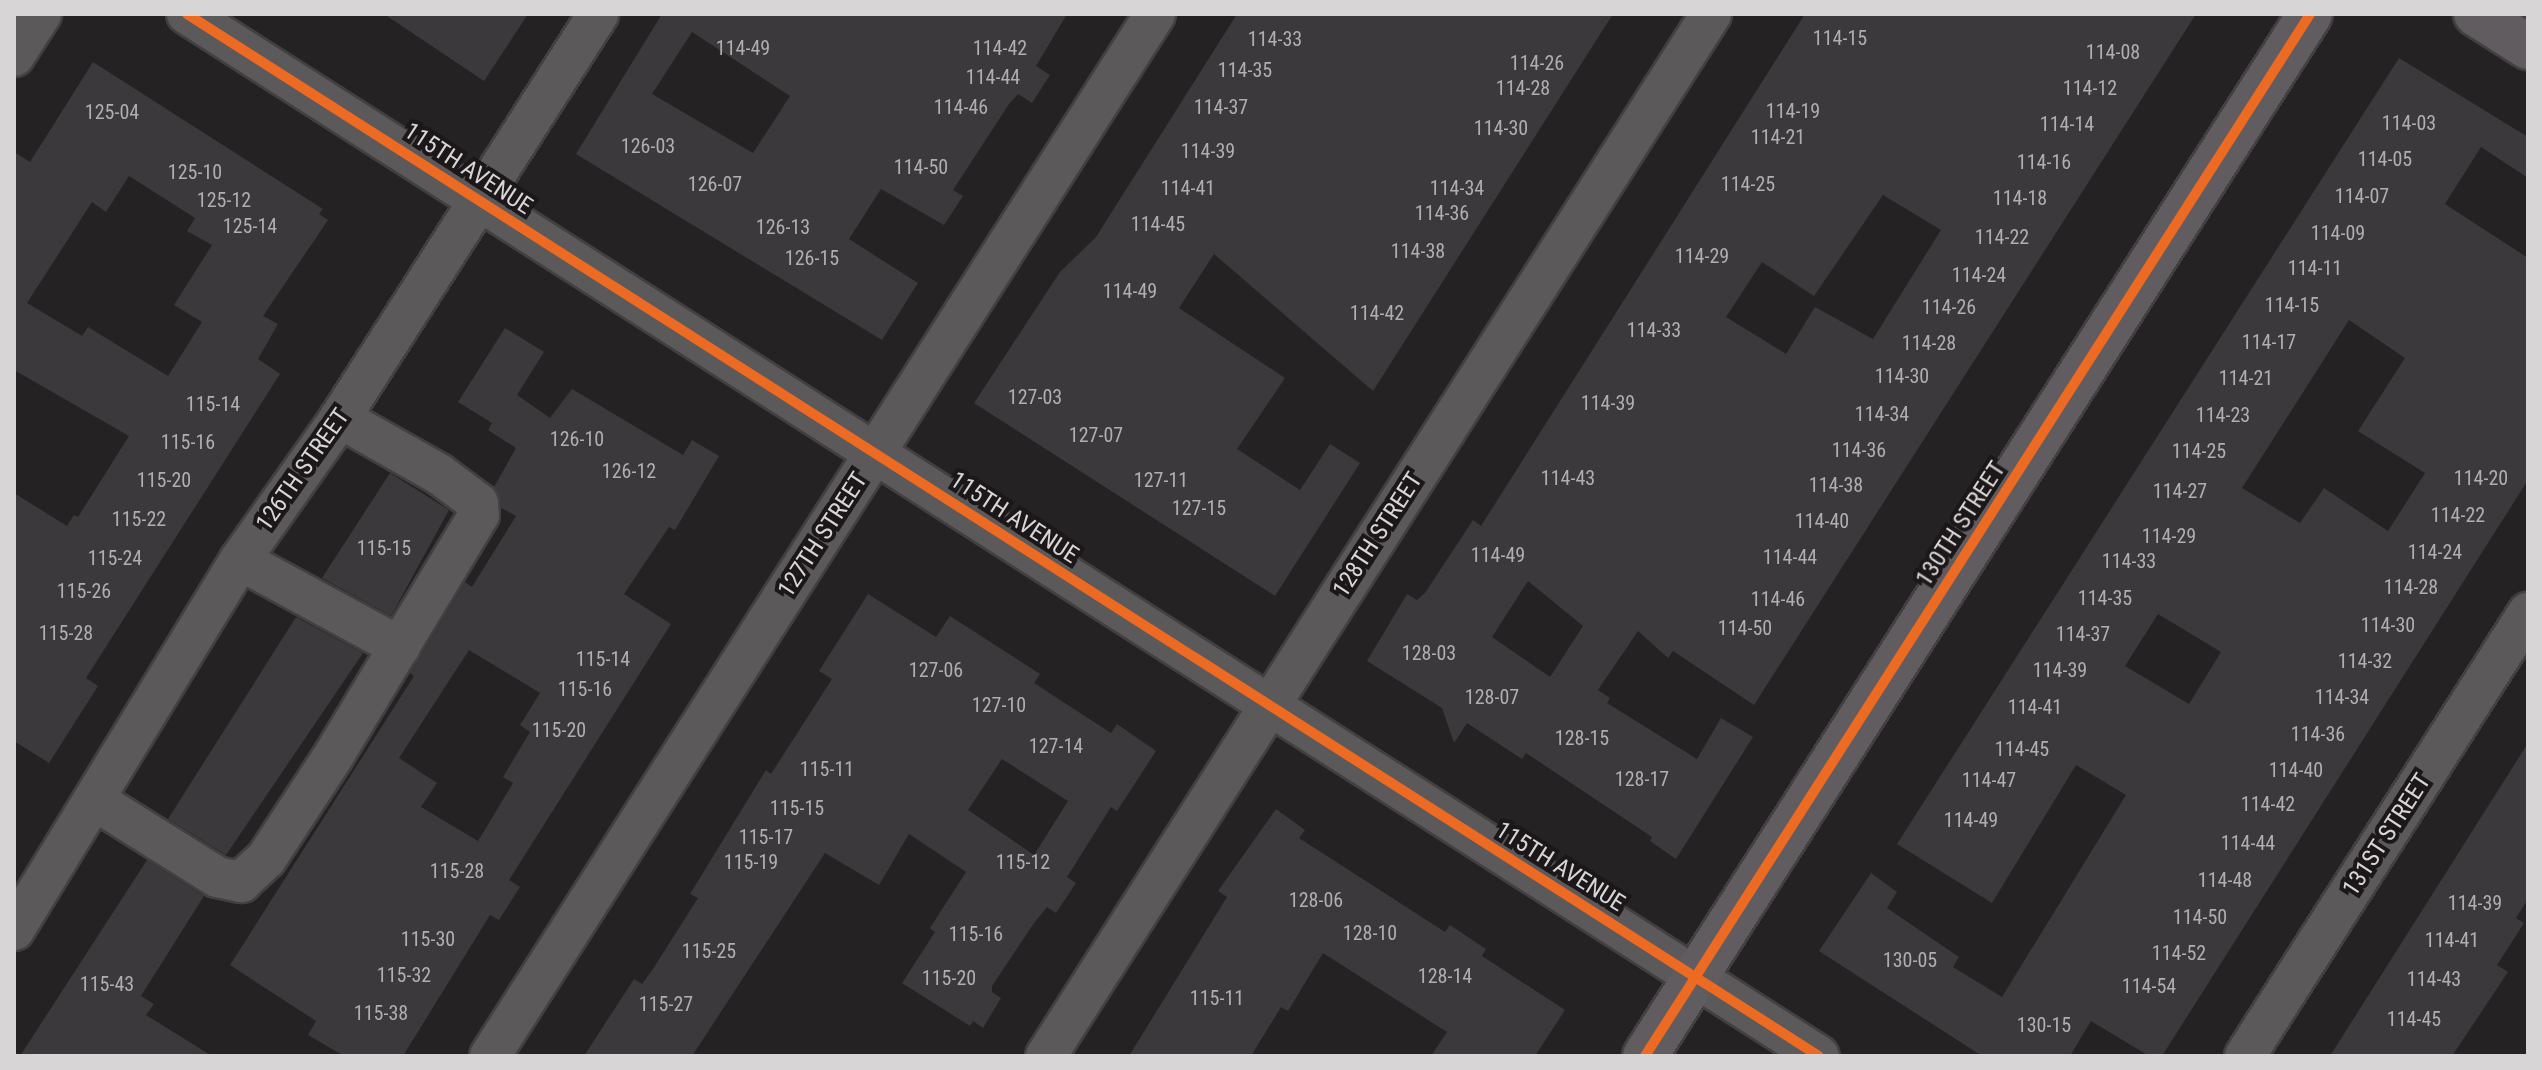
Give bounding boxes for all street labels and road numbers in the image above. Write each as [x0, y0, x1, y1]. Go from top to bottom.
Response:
street label: 115TH AVENUE [399, 117, 537, 221]
street label: 126TH STREET [250, 403, 356, 537]
street label: 130TH STREET [1910, 456, 2012, 592]
street label: 115TH AVENUE [945, 466, 1083, 570]
street label: 127TH STREET [772, 467, 874, 603]
street label: 128TH STREET [1327, 467, 1429, 603]
street label: 131ST STREET [2337, 768, 2437, 902]
street label: 115TH AVENUE [1490, 816, 1630, 918]

